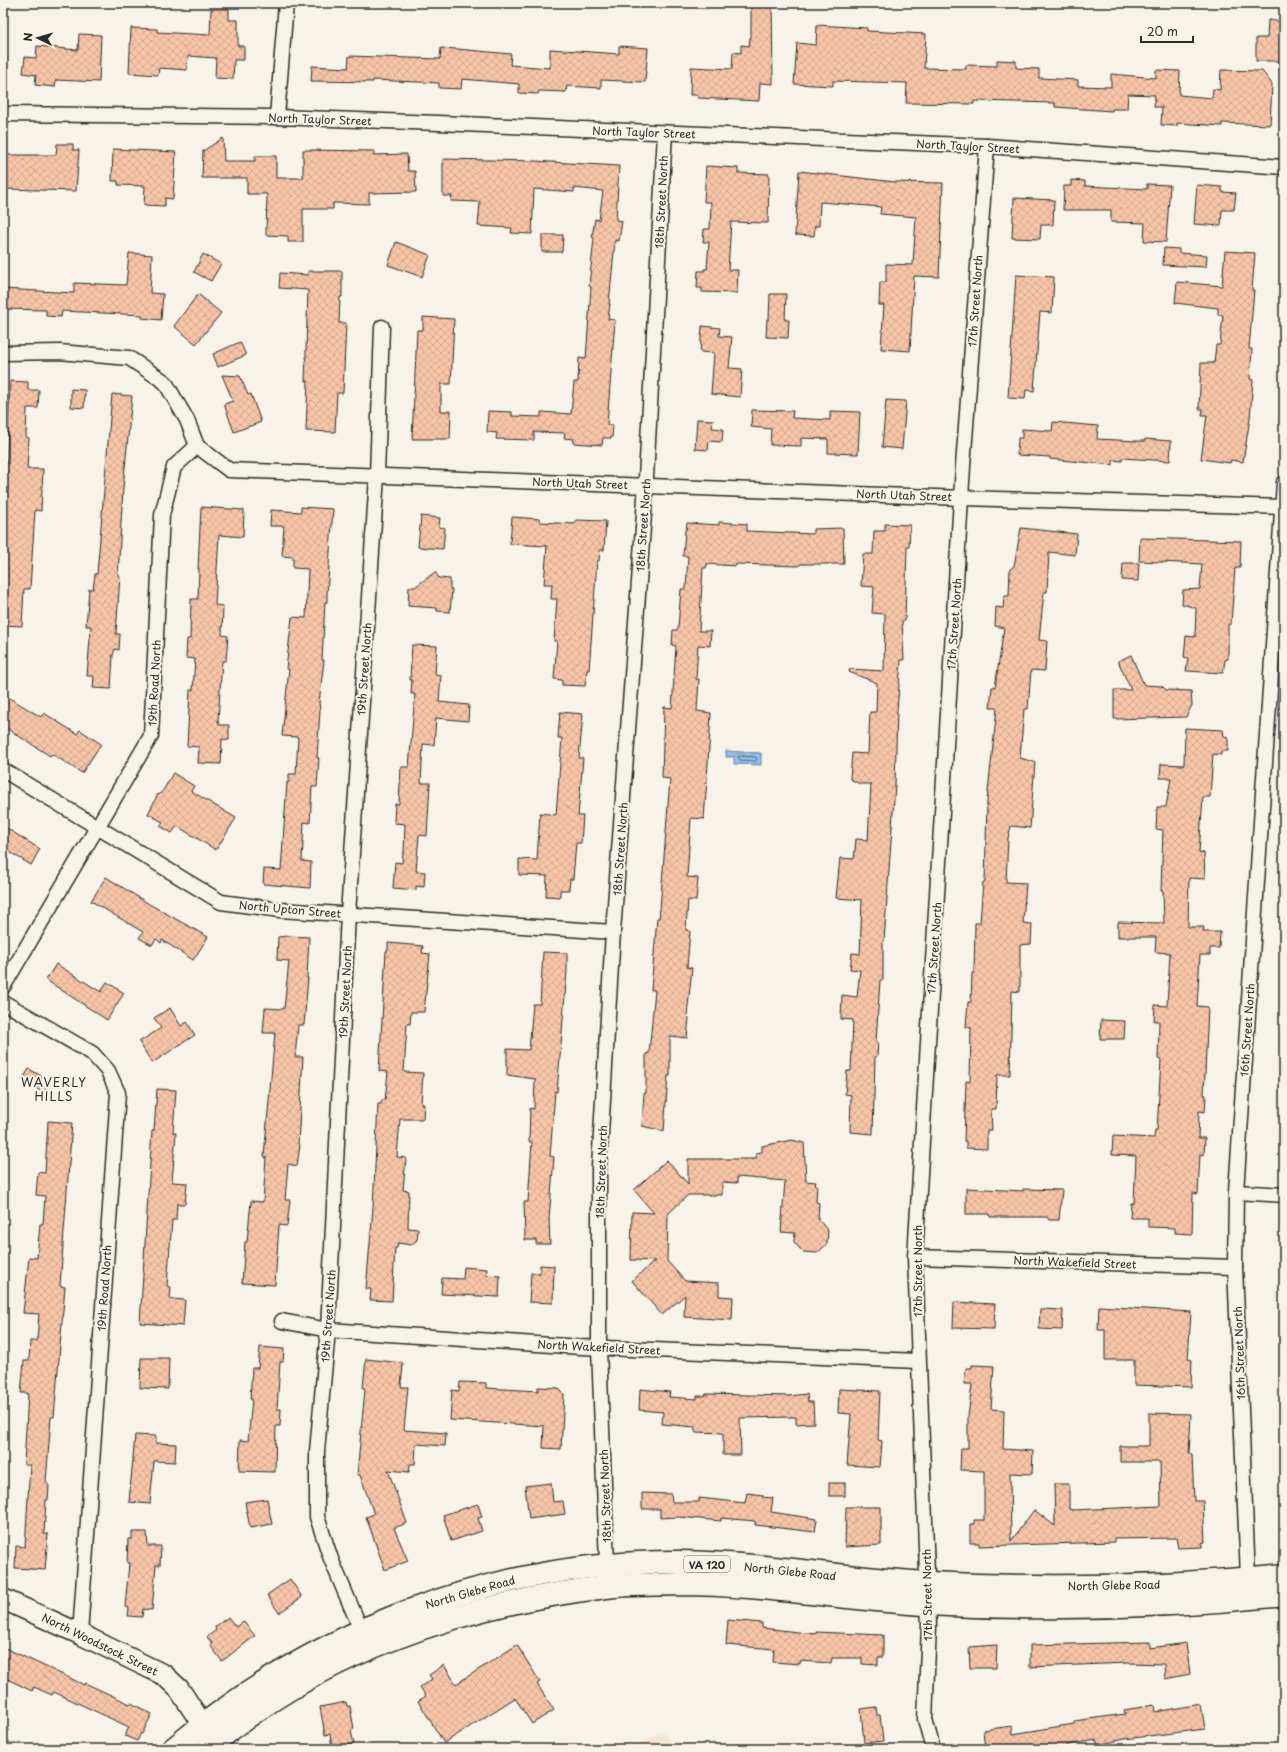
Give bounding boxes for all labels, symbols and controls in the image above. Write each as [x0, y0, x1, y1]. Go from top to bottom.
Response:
north arrow [18, 18, 58, 58]
scale bar [1141, 18, 1193, 44]
text: 20 m [1147, 22, 1178, 40]
text: N [19, 32, 36, 42]
street label: North Taylor Street [268, 109, 373, 129]
street label: North Taylor Street [592, 122, 697, 142]
street label: North Taylor Street [916, 135, 1021, 157]
street label: 18th Street North [650, 155, 672, 249]
street label: 17th Street North [963, 254, 987, 348]
street label: North Utah Street [532, 473, 629, 493]
street label: 18th Street North [631, 478, 655, 572]
street label: North Utah Street [856, 485, 953, 505]
street label: 17th Street North [942, 577, 966, 671]
street label: 19th Street North [352, 622, 376, 716]
street label: 19th Road North [143, 639, 165, 727]
street label: 18th Street North [608, 802, 632, 896]
street label: North Upton Street [238, 896, 342, 922]
street label: 17th Street North [922, 901, 946, 995]
street label: 19th Street North [334, 945, 356, 1039]
street label: 16th Street North [1235, 983, 1259, 1077]
district label: WAVERLY HILLS [21, 1073, 87, 1105]
street label: 18th Street North [591, 1125, 611, 1219]
street label: 17th Street North [909, 1225, 926, 1317]
street label: 19th Road North [92, 1244, 116, 1332]
street label: North Wakefield Street [1013, 1251, 1137, 1273]
street label: 19th Street North [316, 1269, 340, 1363]
street label: 16th Street North [1229, 1306, 1249, 1400]
street label: North Wakefield Street [537, 1335, 661, 1359]
street label: 18th Street North [595, 1449, 615, 1543]
street label: 17th Street North [918, 1549, 936, 1641]
road number: VA 120 [684, 1556, 730, 1572]
street label: North Glebe Road [743, 1558, 837, 1584]
street label: North Glebe Road [423, 1571, 517, 1613]
street label: North Glebe Road [1067, 1576, 1161, 1594]
street label: North Woodstock Street [39, 1608, 161, 1680]

